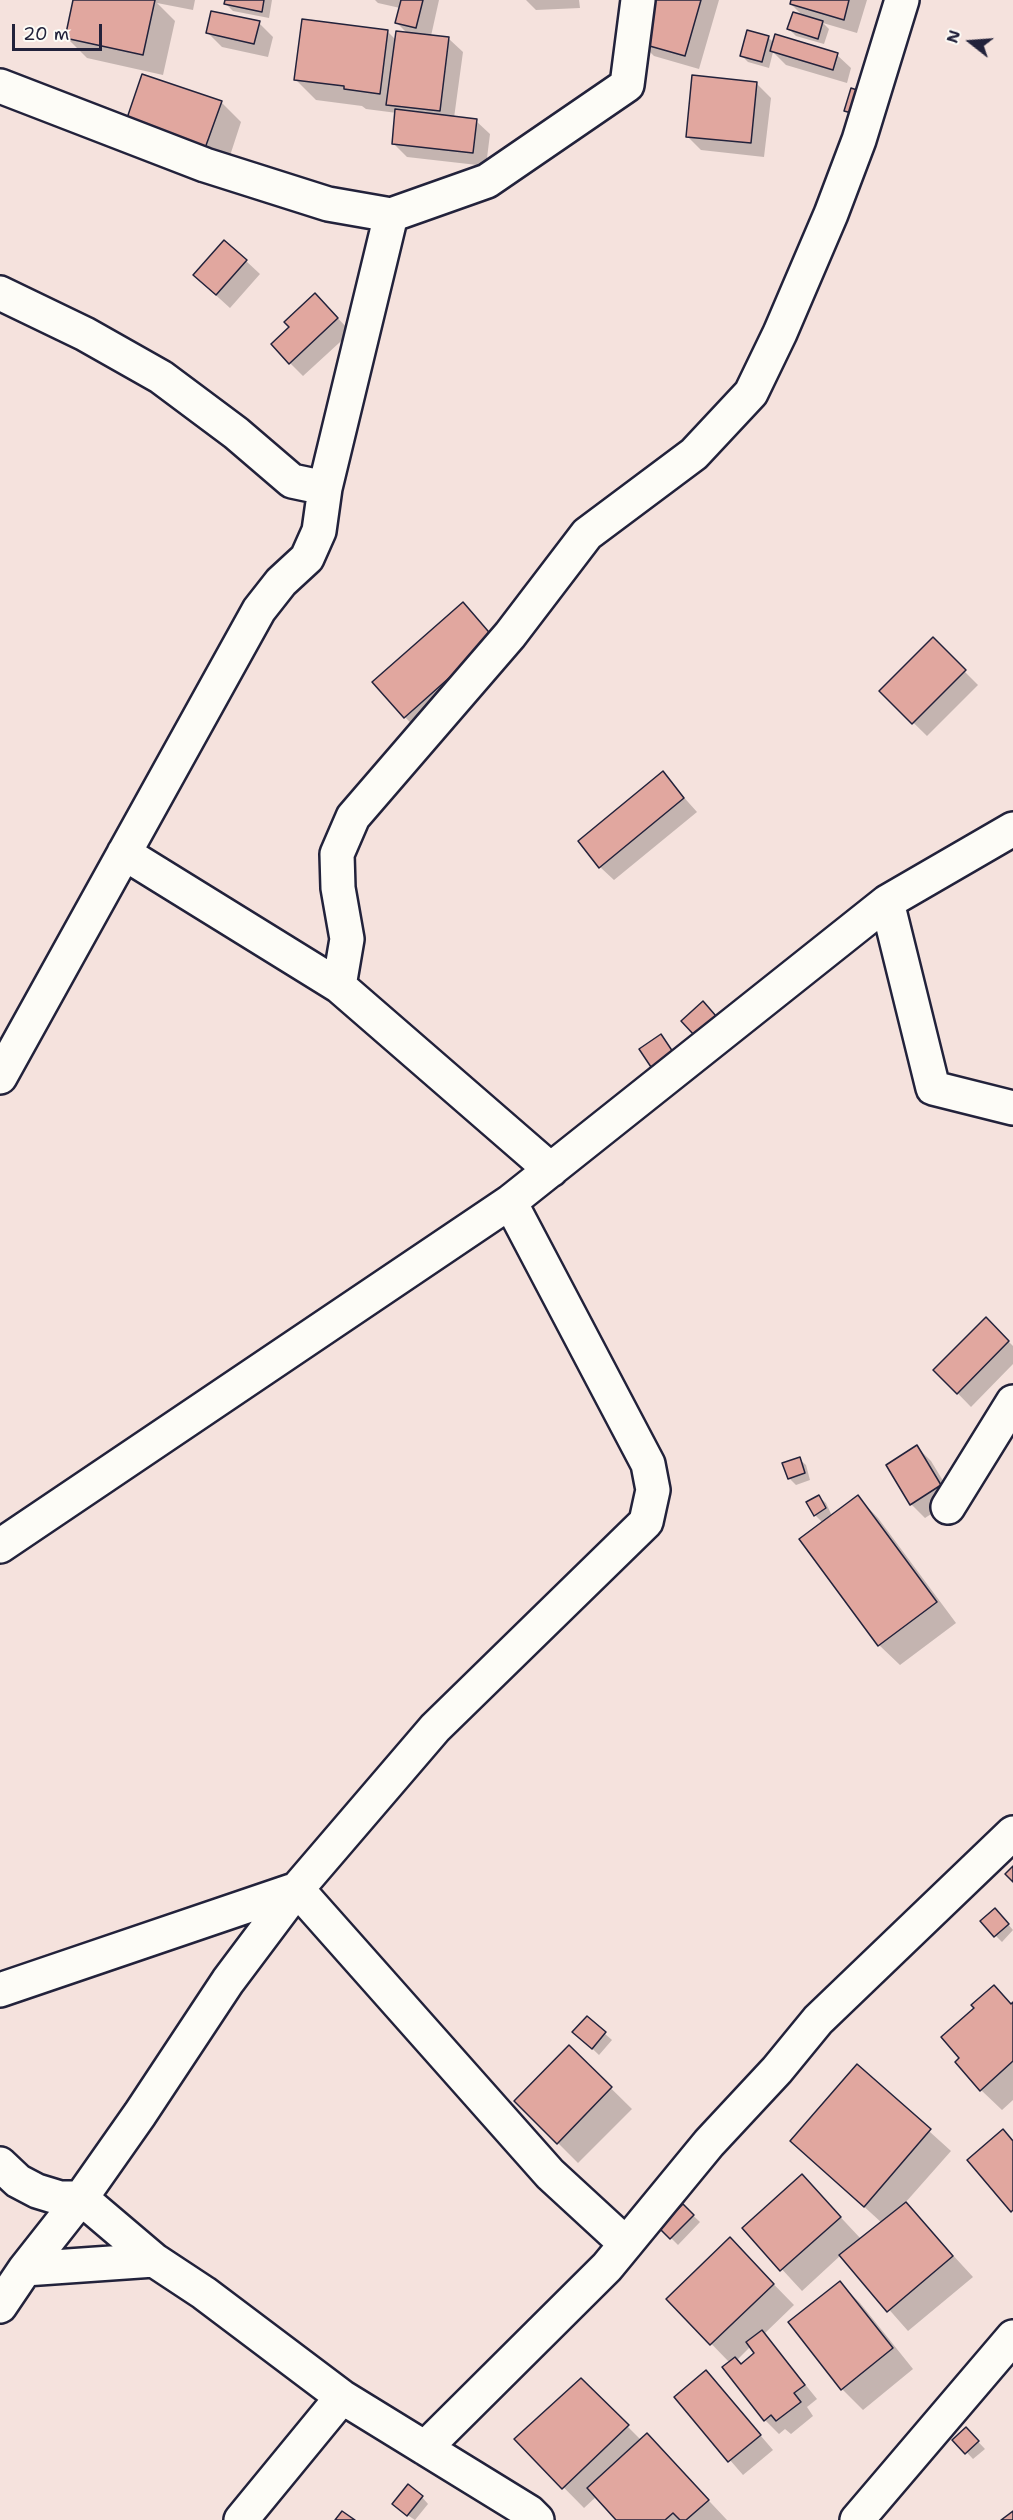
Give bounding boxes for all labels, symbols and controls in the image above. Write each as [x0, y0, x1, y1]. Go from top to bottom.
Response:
scale bar [15, 12, 105, 50]
north arrow [941, 12, 1001, 72]
text: 20 m [23, 22, 69, 46]
text: N [941, 27, 965, 46]

